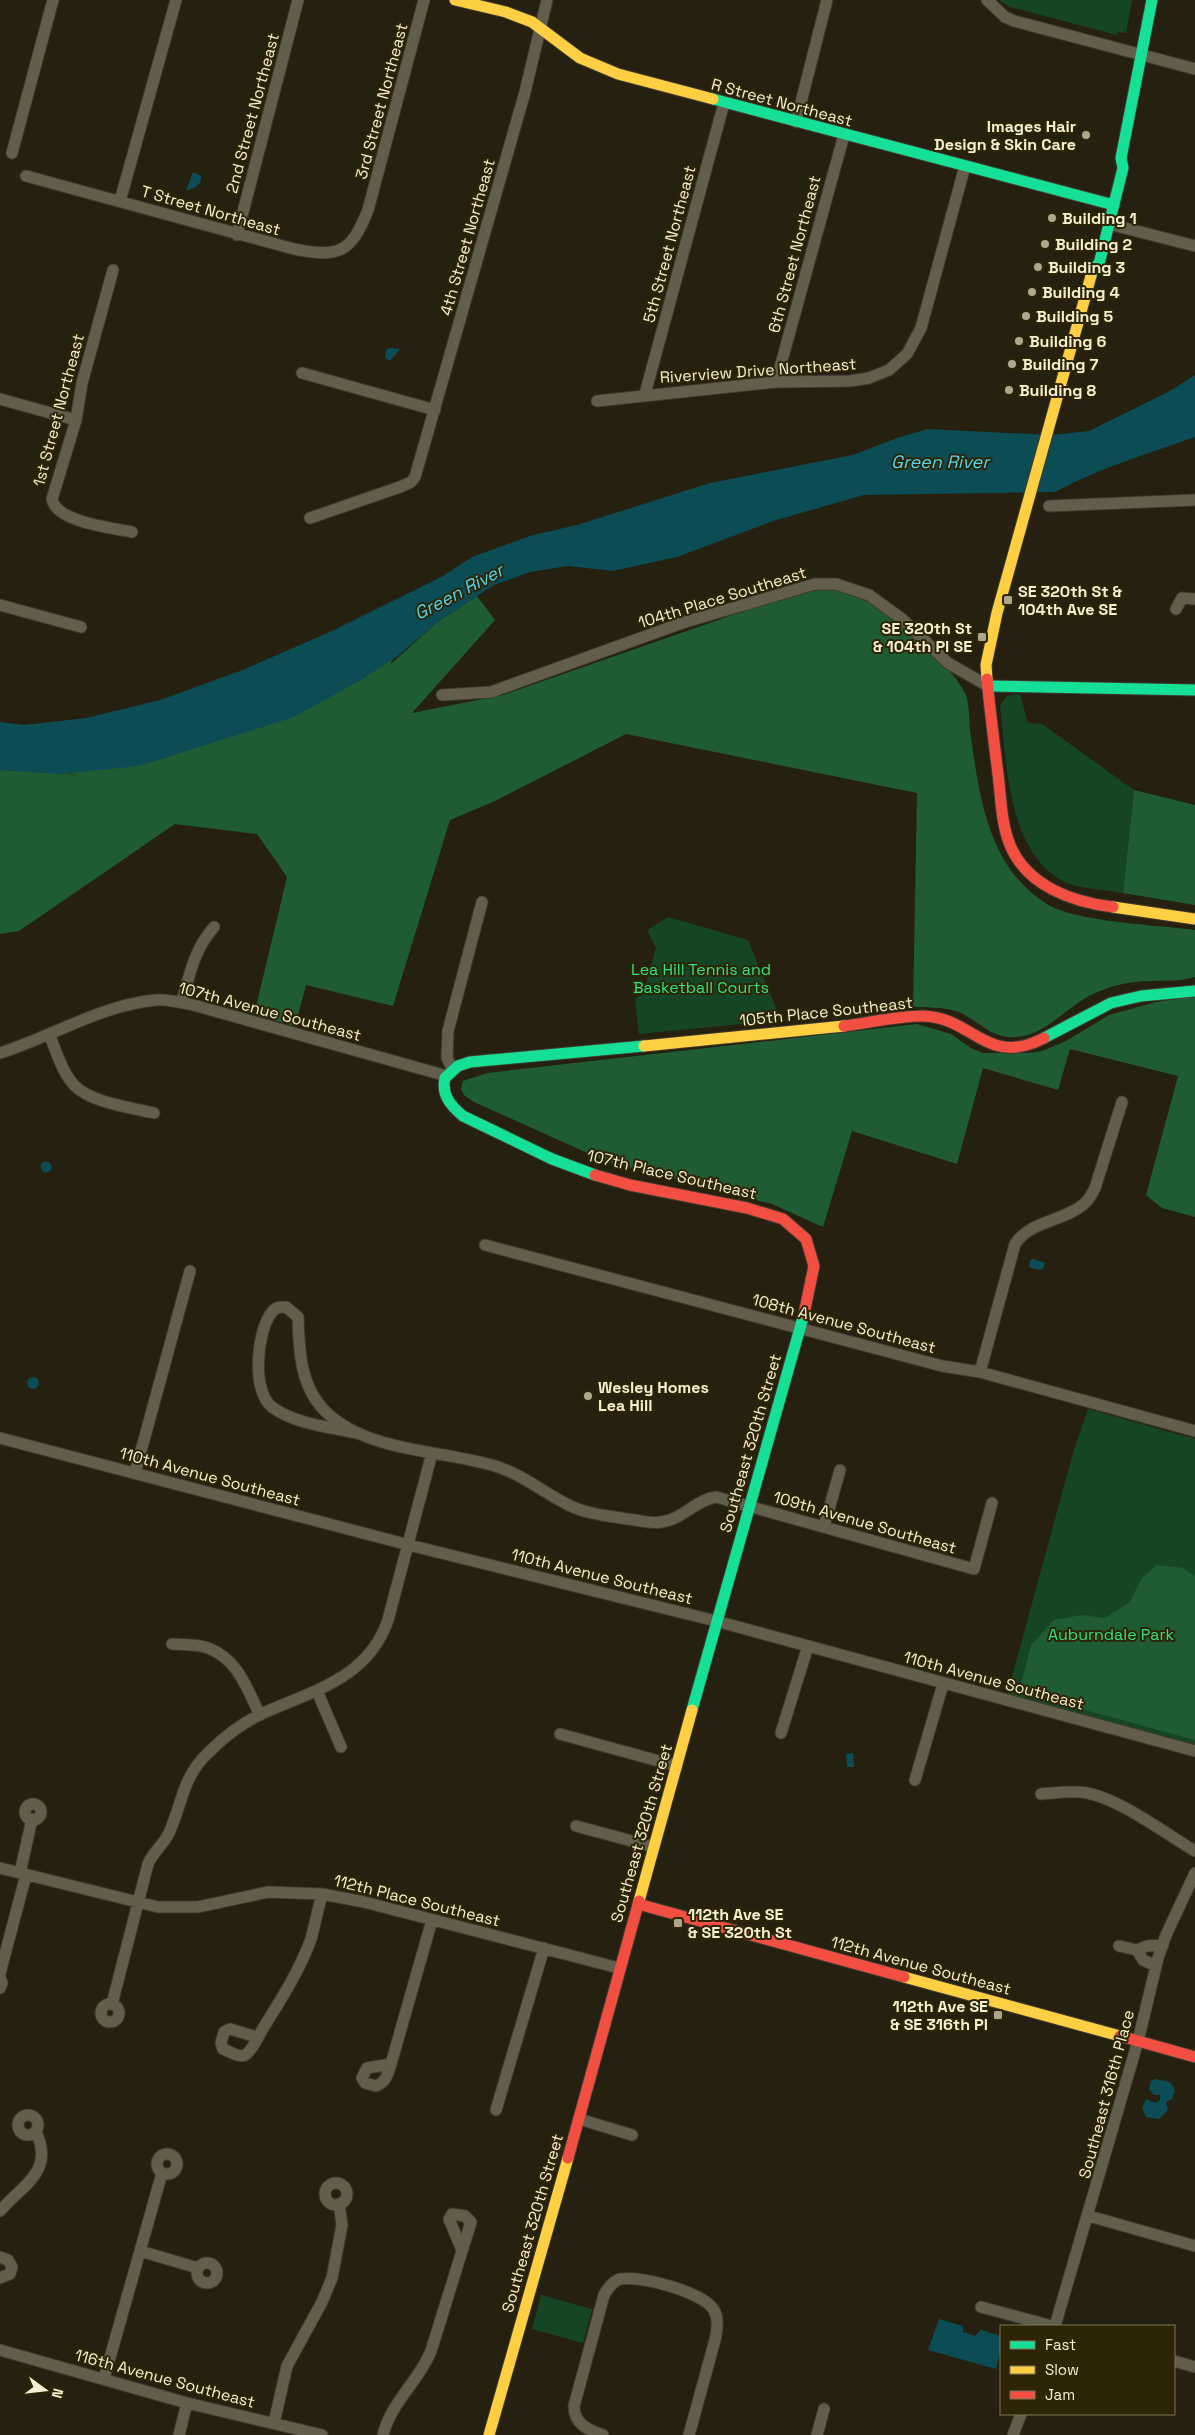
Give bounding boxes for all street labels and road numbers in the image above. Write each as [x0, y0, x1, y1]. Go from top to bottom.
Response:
street label: 3rd Street Northeast [351, 21, 412, 181]
street label: 2nd Street Northeast [221, 31, 284, 195]
street label: R Street Northeast [709, 74, 855, 131]
street label: 4th Street Northeast [435, 156, 500, 318]
street label: 5th Street Northeast [638, 163, 701, 325]
street label: 6th Street Northeast [763, 173, 826, 335]
street label: T Street Northeast [139, 181, 283, 240]
street label: 1st Street Northeast [28, 331, 89, 489]
street label: Riverview Drive Northeast [659, 353, 857, 388]
street label: 104th Place Southeast [636, 562, 809, 633]
street label: 107th Avenue Southeast [176, 977, 363, 1046]
street label: 105th Place Southeast [738, 992, 914, 1031]
street label: 107th Place Southeast [585, 1145, 759, 1204]
street label: 108th Avenue Southeast [750, 1289, 938, 1358]
street label: Southeast 320th Street [715, 1351, 786, 1535]
street label: 110th Avenue Southeast [117, 1442, 303, 1511]
street label: 109th Avenue Southeast [771, 1486, 959, 1559]
street label: 110th Avenue Southeast [509, 1544, 695, 1609]
street label: 110th Avenue Southeast [901, 1646, 1087, 1715]
street label: Southeast 320th Street [606, 1741, 677, 1925]
street label: 112th Place Southeast [331, 1870, 502, 1931]
street label: 112th Avenue Southeast [829, 1931, 1013, 2000]
street label: Southeast 316th Place [1074, 2007, 1139, 2181]
street label: Southeast 320th Street [497, 2131, 568, 2315]
street label: 116th Avenue Southeast [72, 2344, 257, 2413]

